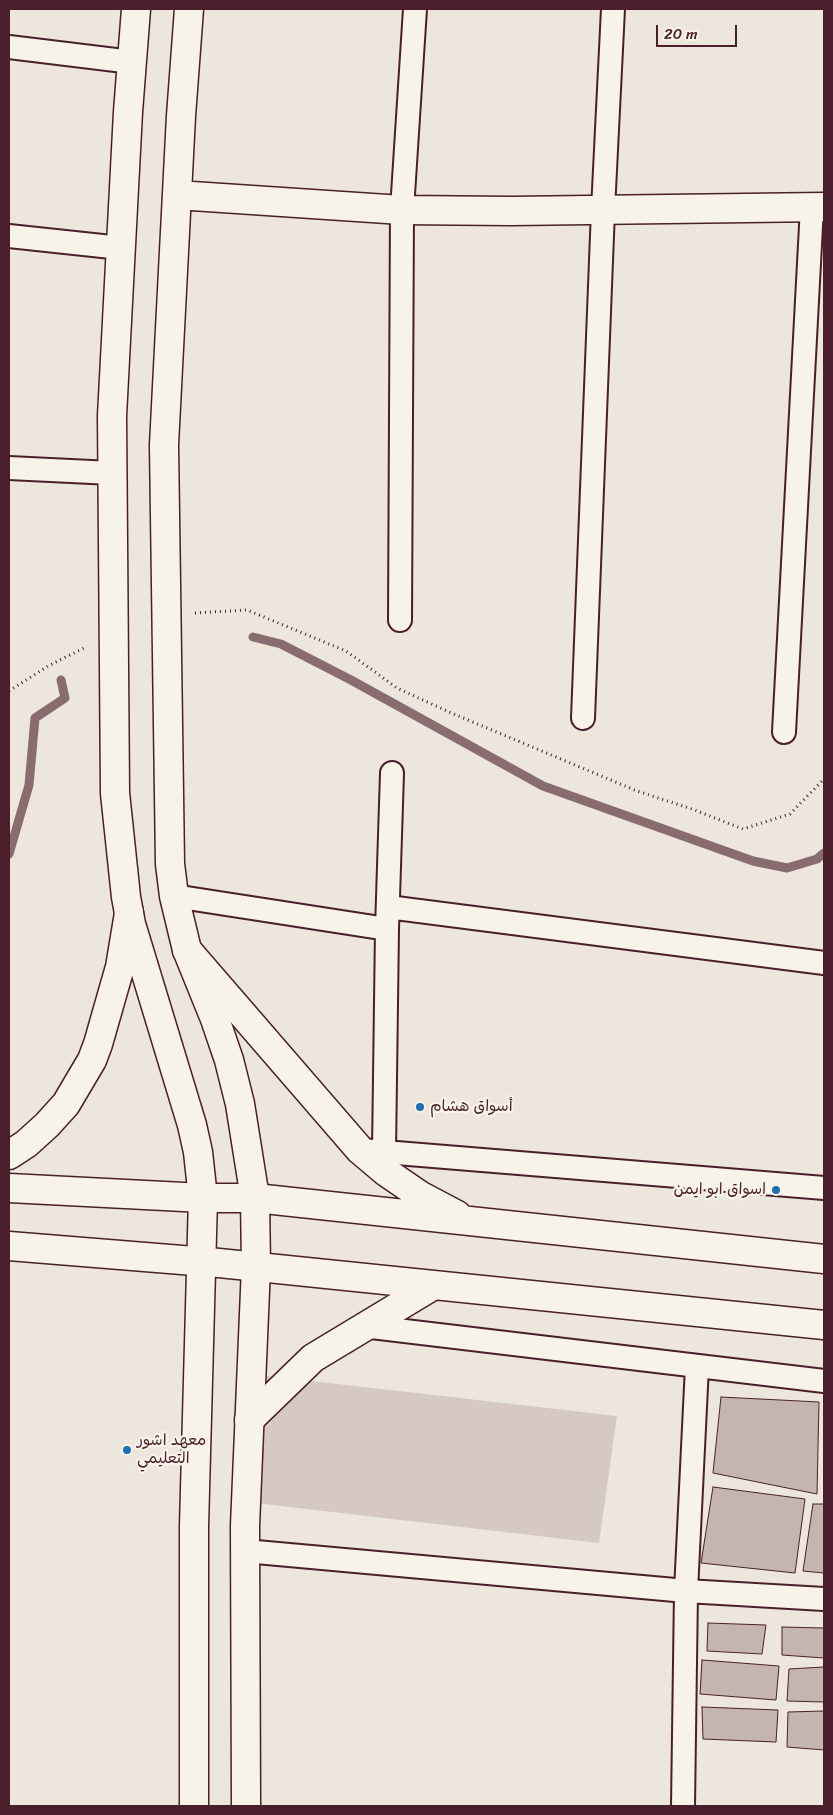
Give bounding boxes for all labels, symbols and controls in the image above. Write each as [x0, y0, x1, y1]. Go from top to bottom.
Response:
scale bar [658, 15, 739, 47]
text: 20 m [664, 21, 698, 47]
place label: أسواق هشام [430, 1097, 513, 1117]
marker: أسواق هشام [414, 1101, 426, 1113]
place label: اسواق ابو ايمن [674, 1180, 766, 1200]
marker: اسواق ابو ايمن [770, 1184, 782, 1196]
place label: معهد اشور التعليمي [137, 1431, 206, 1469]
marker: معهد اشور التعليمي [121, 1444, 133, 1456]

